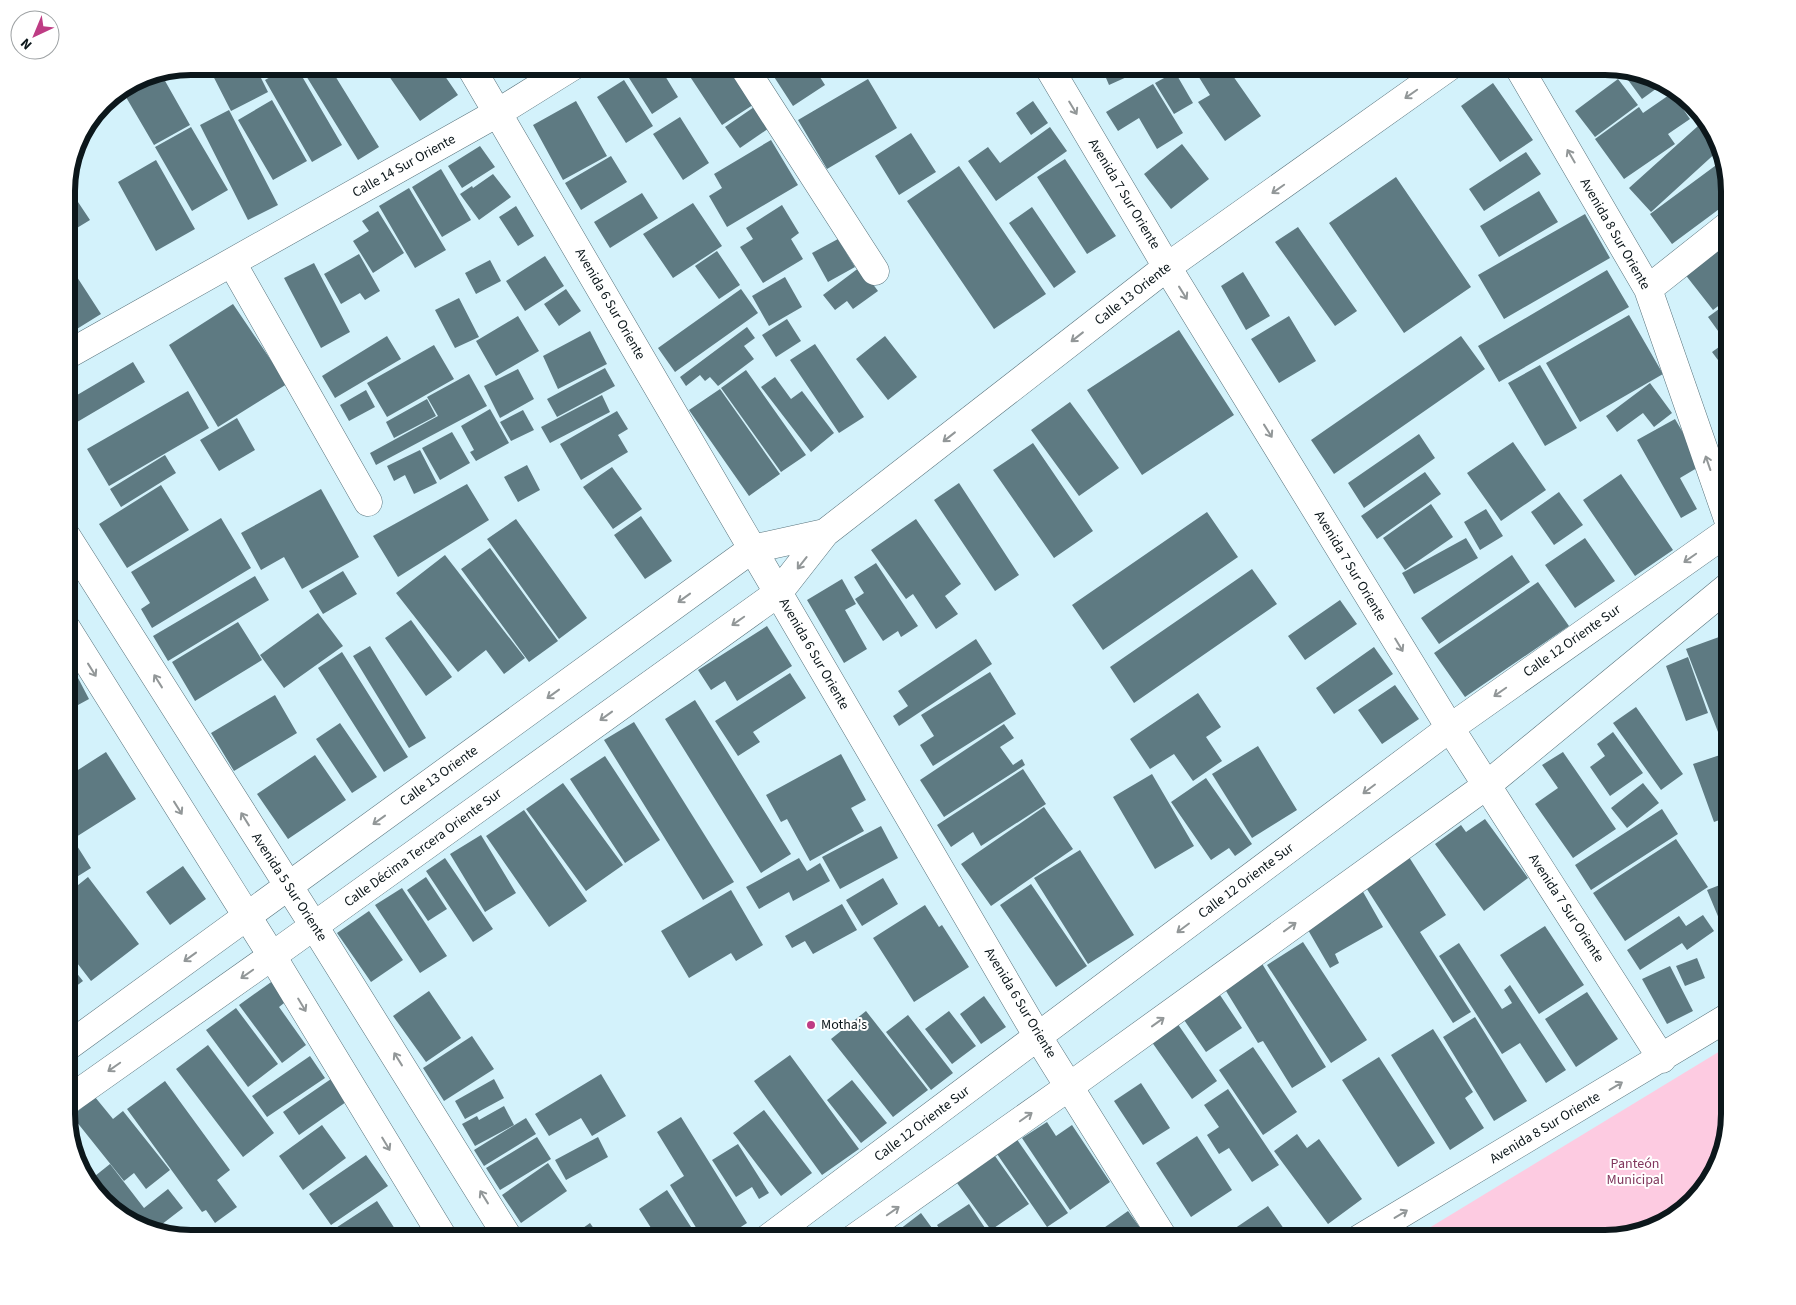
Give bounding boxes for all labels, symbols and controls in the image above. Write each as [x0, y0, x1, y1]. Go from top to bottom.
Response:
north arrow [10, 10, 60, 60]
text: N [16, 33, 37, 54]
one-way arrow [1405, 89, 1418, 100]
one-way arrow [1069, 101, 1079, 115]
street label: Calle 14 Sur Oriente [349, 129, 459, 203]
street label: Avenida 7 Sur Oriente [1083, 135, 1165, 253]
one-way arrow [1565, 149, 1575, 164]
street label: Avenida 8 Sur Oriente [1575, 175, 1655, 294]
one-way arrow [1271, 184, 1285, 194]
street label: Avenida 6 Sur Oriente [570, 245, 650, 364]
street label: Calle 13 Oriente [1090, 258, 1176, 330]
one-way arrow [1178, 286, 1189, 300]
one-way arrow [1071, 332, 1084, 343]
one-way arrow [1264, 424, 1274, 438]
one-way arrow [942, 432, 956, 442]
one-way arrow [1703, 455, 1712, 471]
street label: Avenida 7 Sur Oriente [1309, 507, 1391, 625]
one-way arrow [1683, 553, 1697, 563]
one-way arrow [796, 556, 807, 569]
one-way arrow [678, 593, 691, 604]
street label: Avenida 6 Sur Oriente [774, 595, 854, 714]
street label: Calle 12 Oriente Sur [1519, 600, 1625, 682]
one-way arrow [731, 616, 745, 626]
one-way arrow [1394, 637, 1404, 651]
one-way arrow [87, 663, 98, 677]
one-way arrow [153, 675, 163, 689]
one-way arrow [1494, 687, 1507, 698]
one-way arrow [546, 689, 560, 699]
one-way arrow [600, 710, 613, 721]
street label: Calle 13 Oriente [396, 741, 482, 811]
one-way arrow [1363, 783, 1376, 794]
street label: Calle Décima Tercera Oriente Sur [340, 784, 506, 912]
one-way arrow [174, 800, 184, 814]
one-way arrow [240, 812, 250, 826]
one-way arrow [372, 815, 386, 825]
street label: Avenida 5 Sur Oriente [246, 829, 332, 945]
street label: Calle 12 Oriente Sur [1194, 838, 1298, 924]
street label: Avenida 7 Sur Oriente [1523, 850, 1609, 966]
one-way arrow [1283, 922, 1297, 932]
one-way arrow [1176, 923, 1190, 933]
street label: Avenida 6 Sur Oriente [979, 944, 1061, 1062]
one-way arrow [184, 951, 197, 962]
one-way arrow [240, 969, 254, 979]
one-way arrow [297, 997, 307, 1011]
place label: Motha's [821, 1015, 867, 1035]
one-way arrow [1151, 1017, 1164, 1028]
marker: Motha's [805, 1019, 817, 1031]
one-way arrow [392, 1053, 402, 1067]
one-way arrow [107, 1062, 121, 1072]
street label: Calle 12 Oriente Sur [870, 1081, 974, 1167]
one-way arrow [1609, 1081, 1623, 1091]
street label: Avenida 8 Sur Oriente [1486, 1087, 1604, 1169]
one-way arrow [1019, 1112, 1033, 1122]
one-way arrow [382, 1136, 392, 1150]
park label: Panteón Municipal [1607, 1154, 1664, 1190]
one-way arrow [478, 1191, 488, 1205]
one-way arrow [886, 1206, 900, 1216]
one-way arrow [1394, 1208, 1408, 1218]

